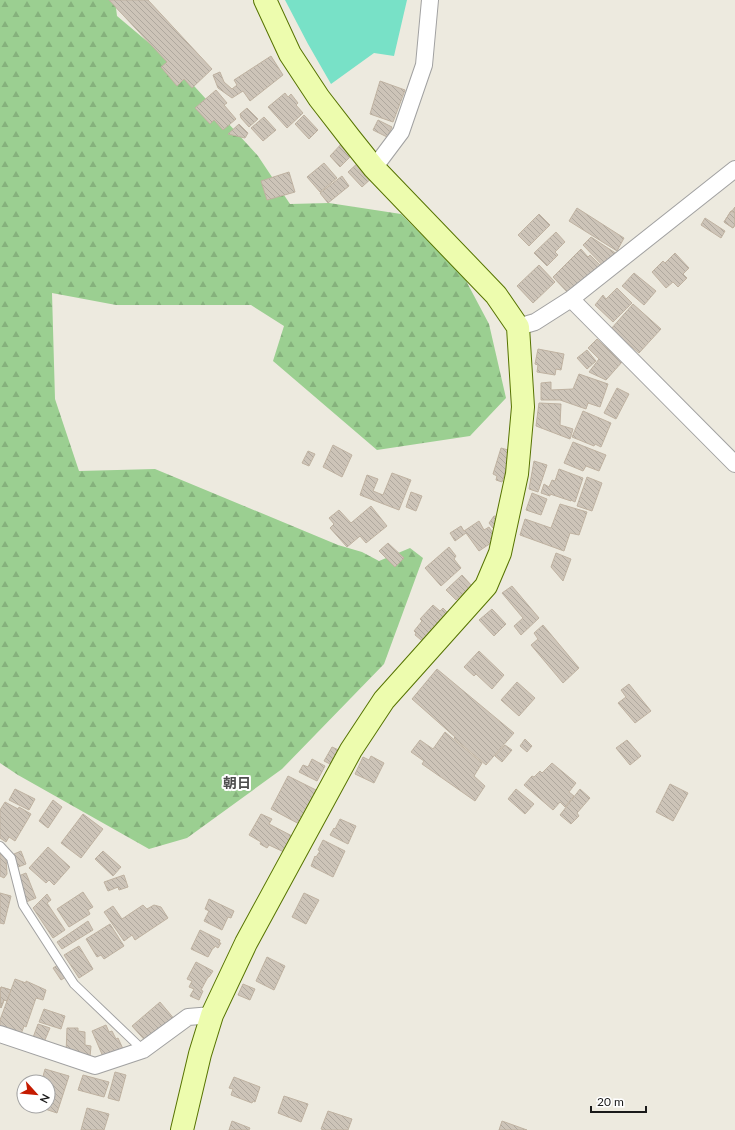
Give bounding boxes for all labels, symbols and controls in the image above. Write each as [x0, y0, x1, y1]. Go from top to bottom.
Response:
district label: 朝日 [223, 774, 251, 791]
north arrow [16, 1074, 56, 1114]
scale bar [591, 1088, 646, 1114]
text: N [38, 1092, 53, 1105]
text: 20 m [597, 1094, 624, 1109]

